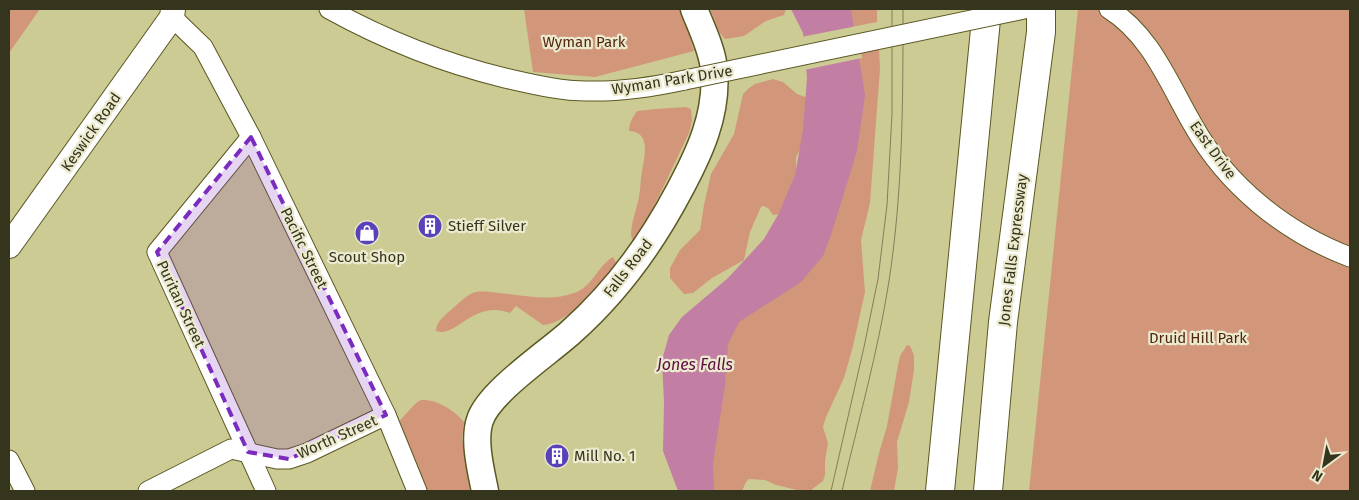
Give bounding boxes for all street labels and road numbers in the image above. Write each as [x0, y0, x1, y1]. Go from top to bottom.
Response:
street label: Wyman Park Drive [610, 62, 734, 98]
street label: Keswick Road [57, 89, 125, 175]
street label: East Drive [1186, 117, 1240, 183]
street label: Jones Falls Expressway [995, 172, 1031, 327]
street label: Pacific Street [277, 205, 332, 292]
street label: Falls Road [600, 235, 656, 301]
street label: Puritan Street [153, 258, 209, 351]
street label: Worth Street [294, 411, 380, 463]

